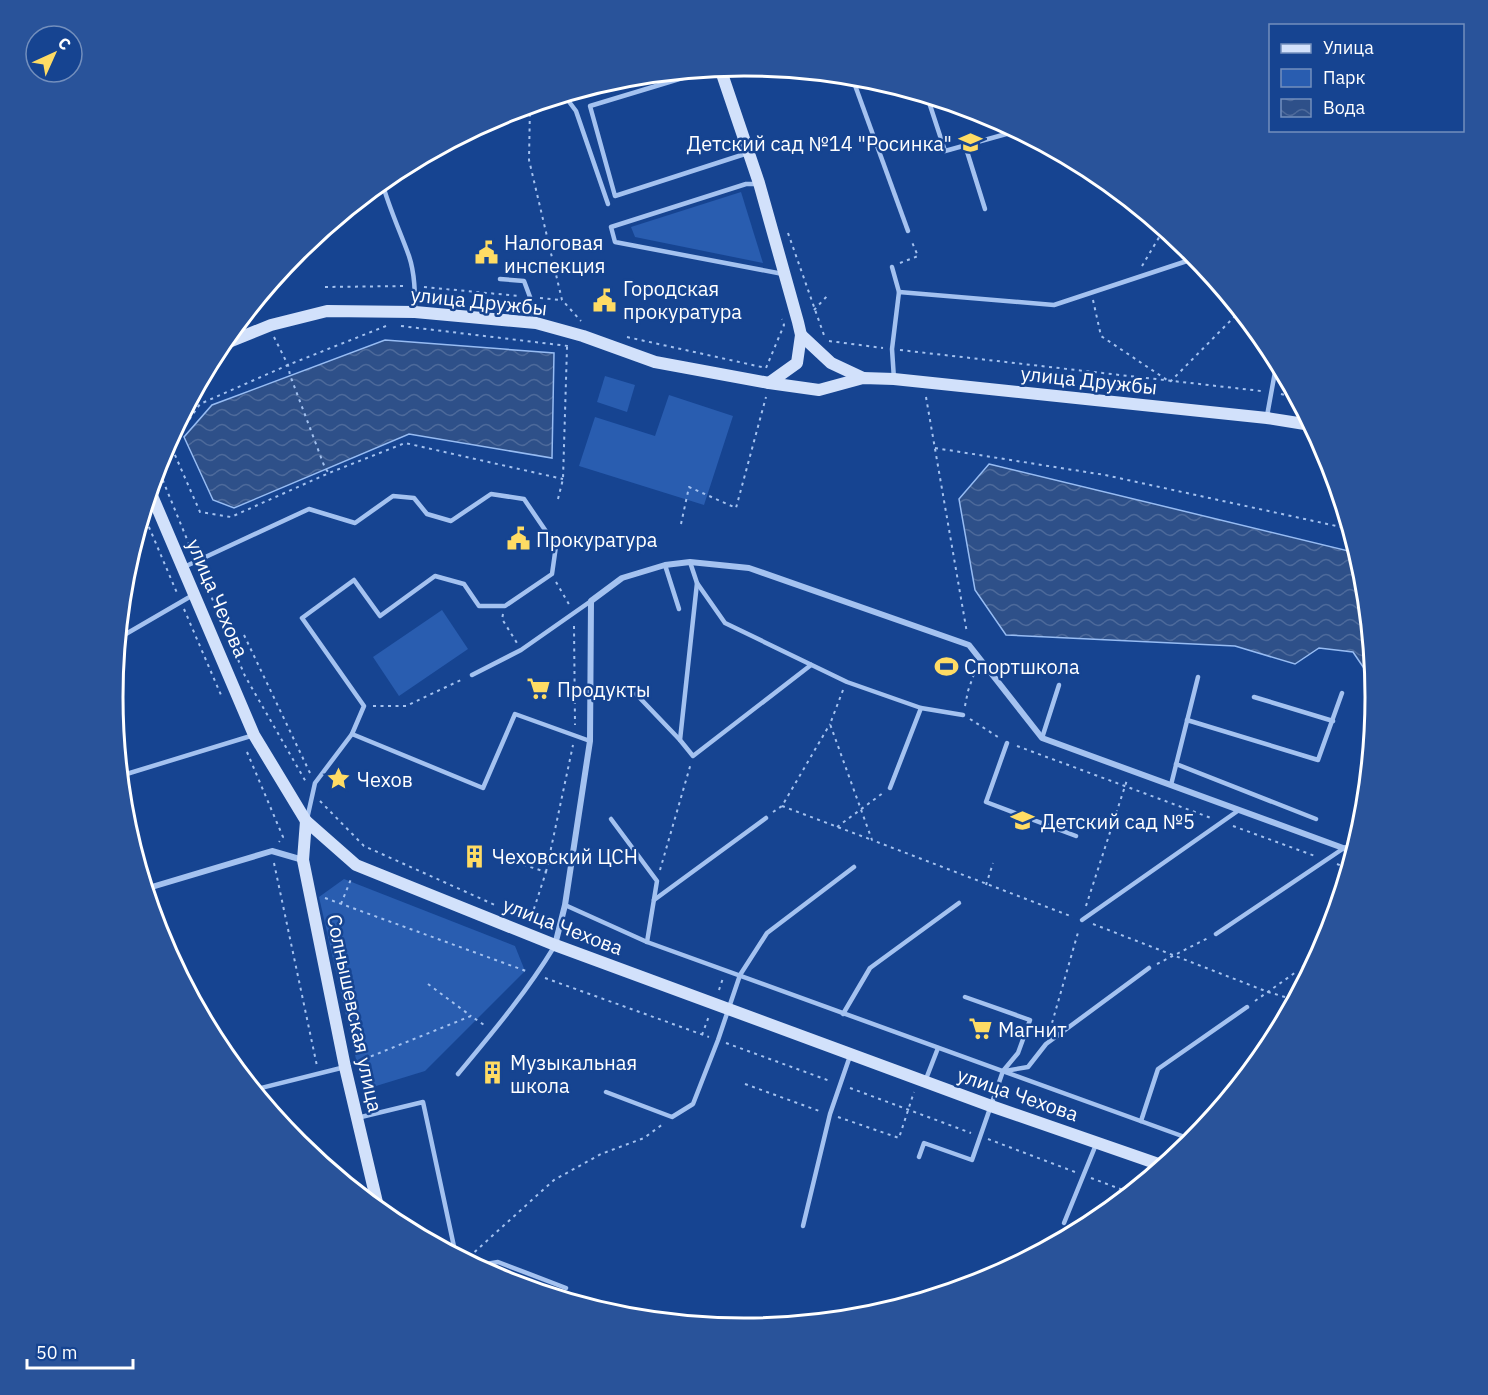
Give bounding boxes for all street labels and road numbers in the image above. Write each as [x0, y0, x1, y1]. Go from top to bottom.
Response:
street label: улица Дружбы [409, 280, 549, 322]
street label: улица Дружбы [1019, 359, 1159, 401]
street label: улица Чехова [181, 534, 255, 662]
street label: улица Чехова [499, 891, 627, 961]
street label: Солнышевская улица [321, 912, 389, 1115]
street label: улица Чехова [954, 1061, 1083, 1127]

